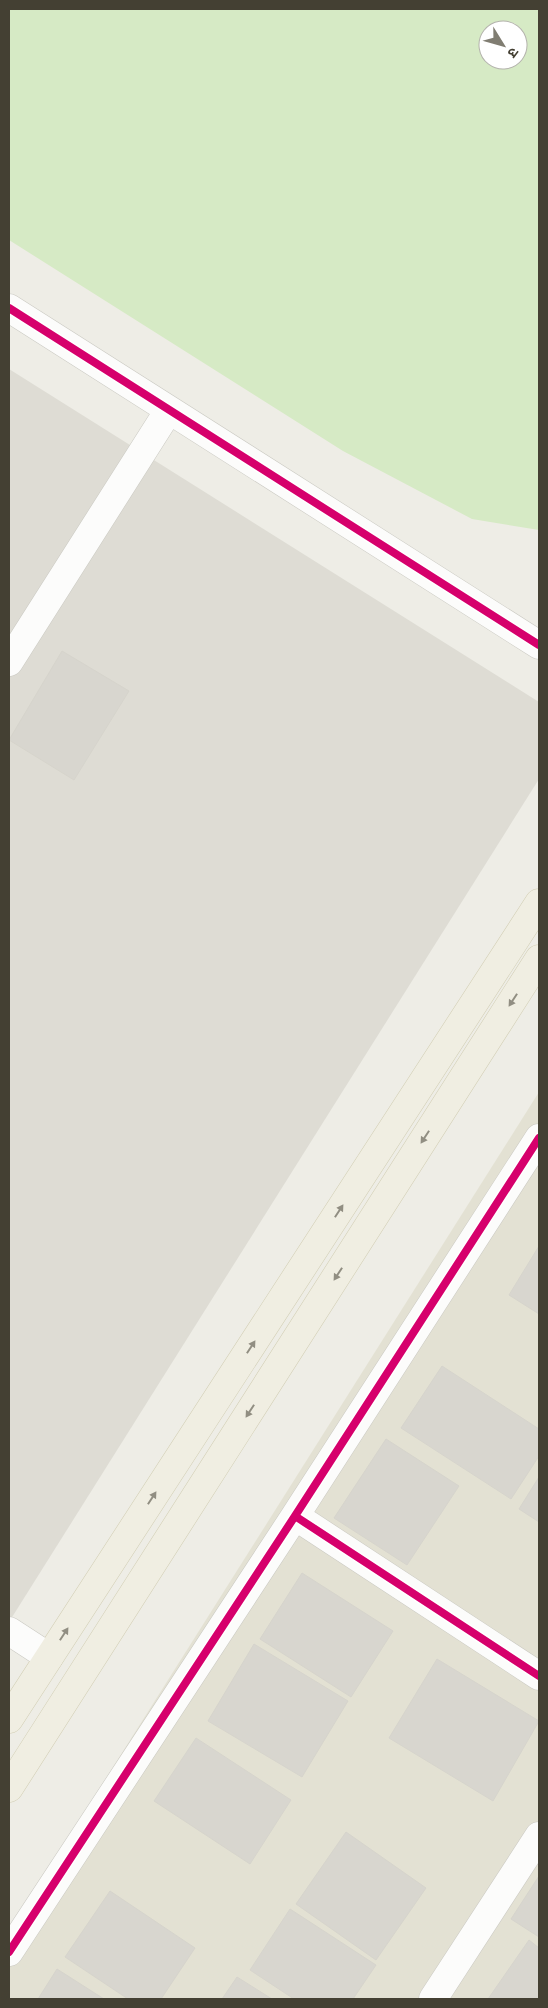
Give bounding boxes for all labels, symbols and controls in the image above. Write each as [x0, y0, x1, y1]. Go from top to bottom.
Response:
north arrow [478, 20, 528, 70]
text: उ [503, 44, 522, 62]
one-way arrow [508, 994, 518, 1007]
one-way arrow [421, 1131, 430, 1144]
one-way arrow [334, 1204, 344, 1217]
one-way arrow [333, 1268, 342, 1281]
one-way arrow [246, 1340, 255, 1354]
one-way arrow [245, 1404, 255, 1418]
one-way arrow [148, 1491, 157, 1505]
one-way arrow [59, 1627, 69, 1641]

